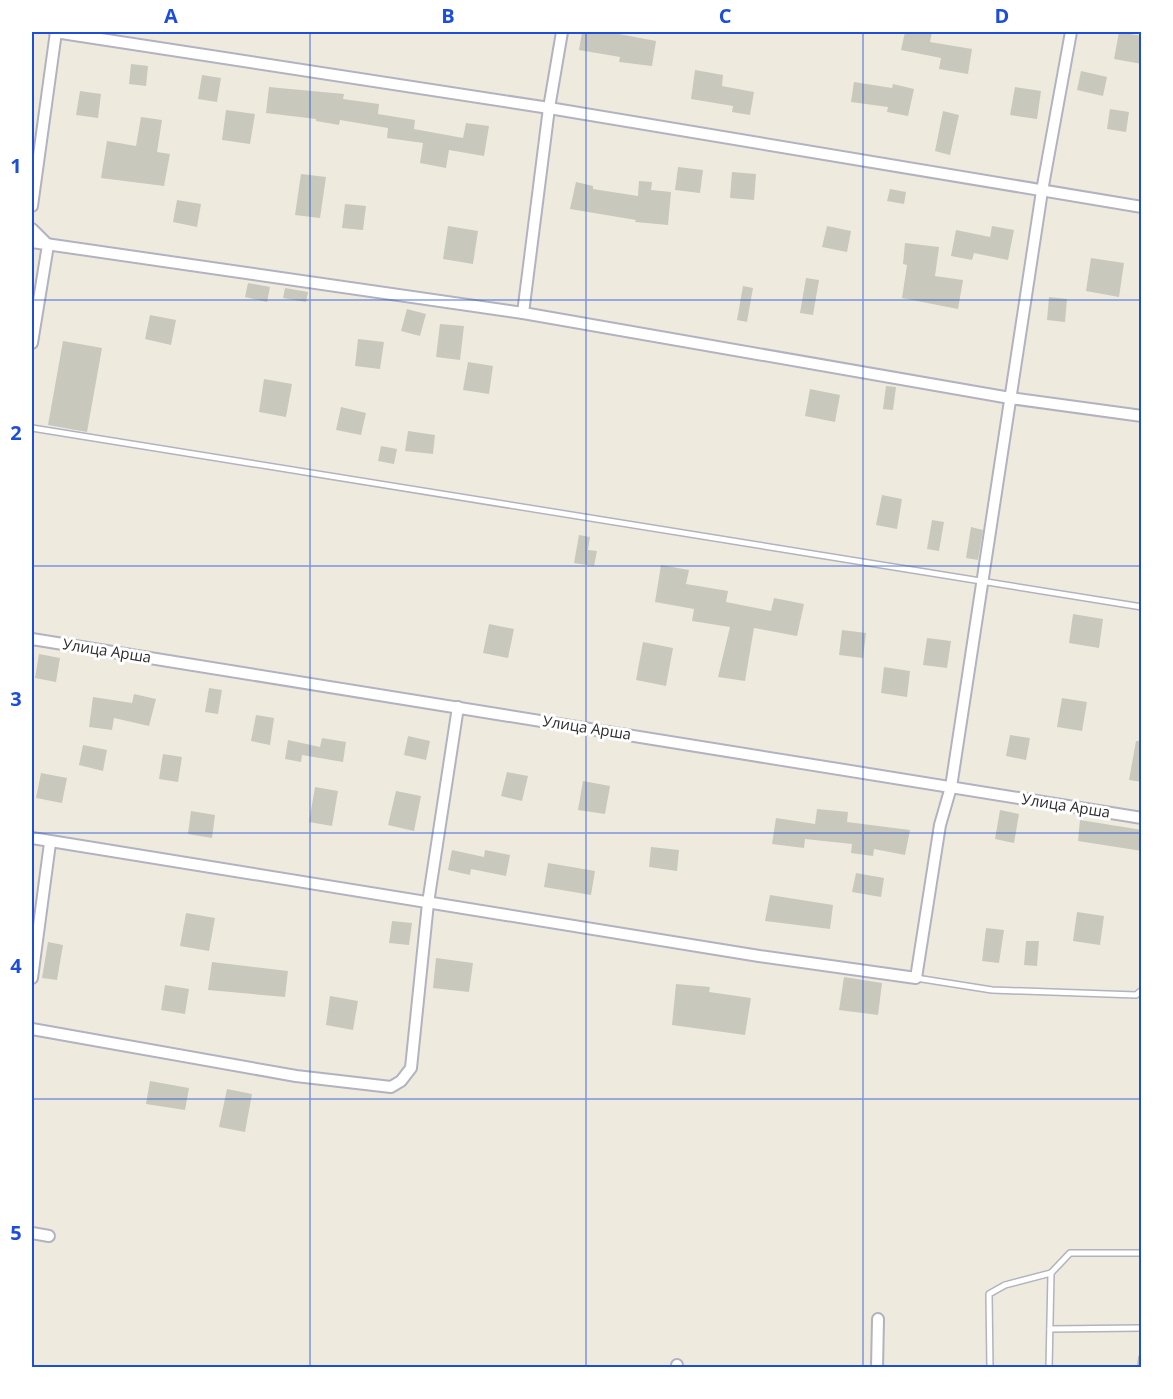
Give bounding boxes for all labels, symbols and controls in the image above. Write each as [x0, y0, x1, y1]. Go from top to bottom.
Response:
text: A [164, 2, 178, 29]
text: B [441, 2, 455, 29]
text: C [719, 2, 732, 29]
text: D [995, 2, 1009, 29]
text: 1 [10, 152, 22, 179]
text: 2 [10, 419, 22, 446]
street label: Улица Арша [61, 633, 153, 667]
text: 3 [10, 685, 22, 712]
street label: Улица Арша [541, 710, 633, 744]
street label: Улица Арша [1020, 788, 1112, 822]
text: 4 [10, 952, 22, 979]
text: 5 [10, 1219, 22, 1246]

